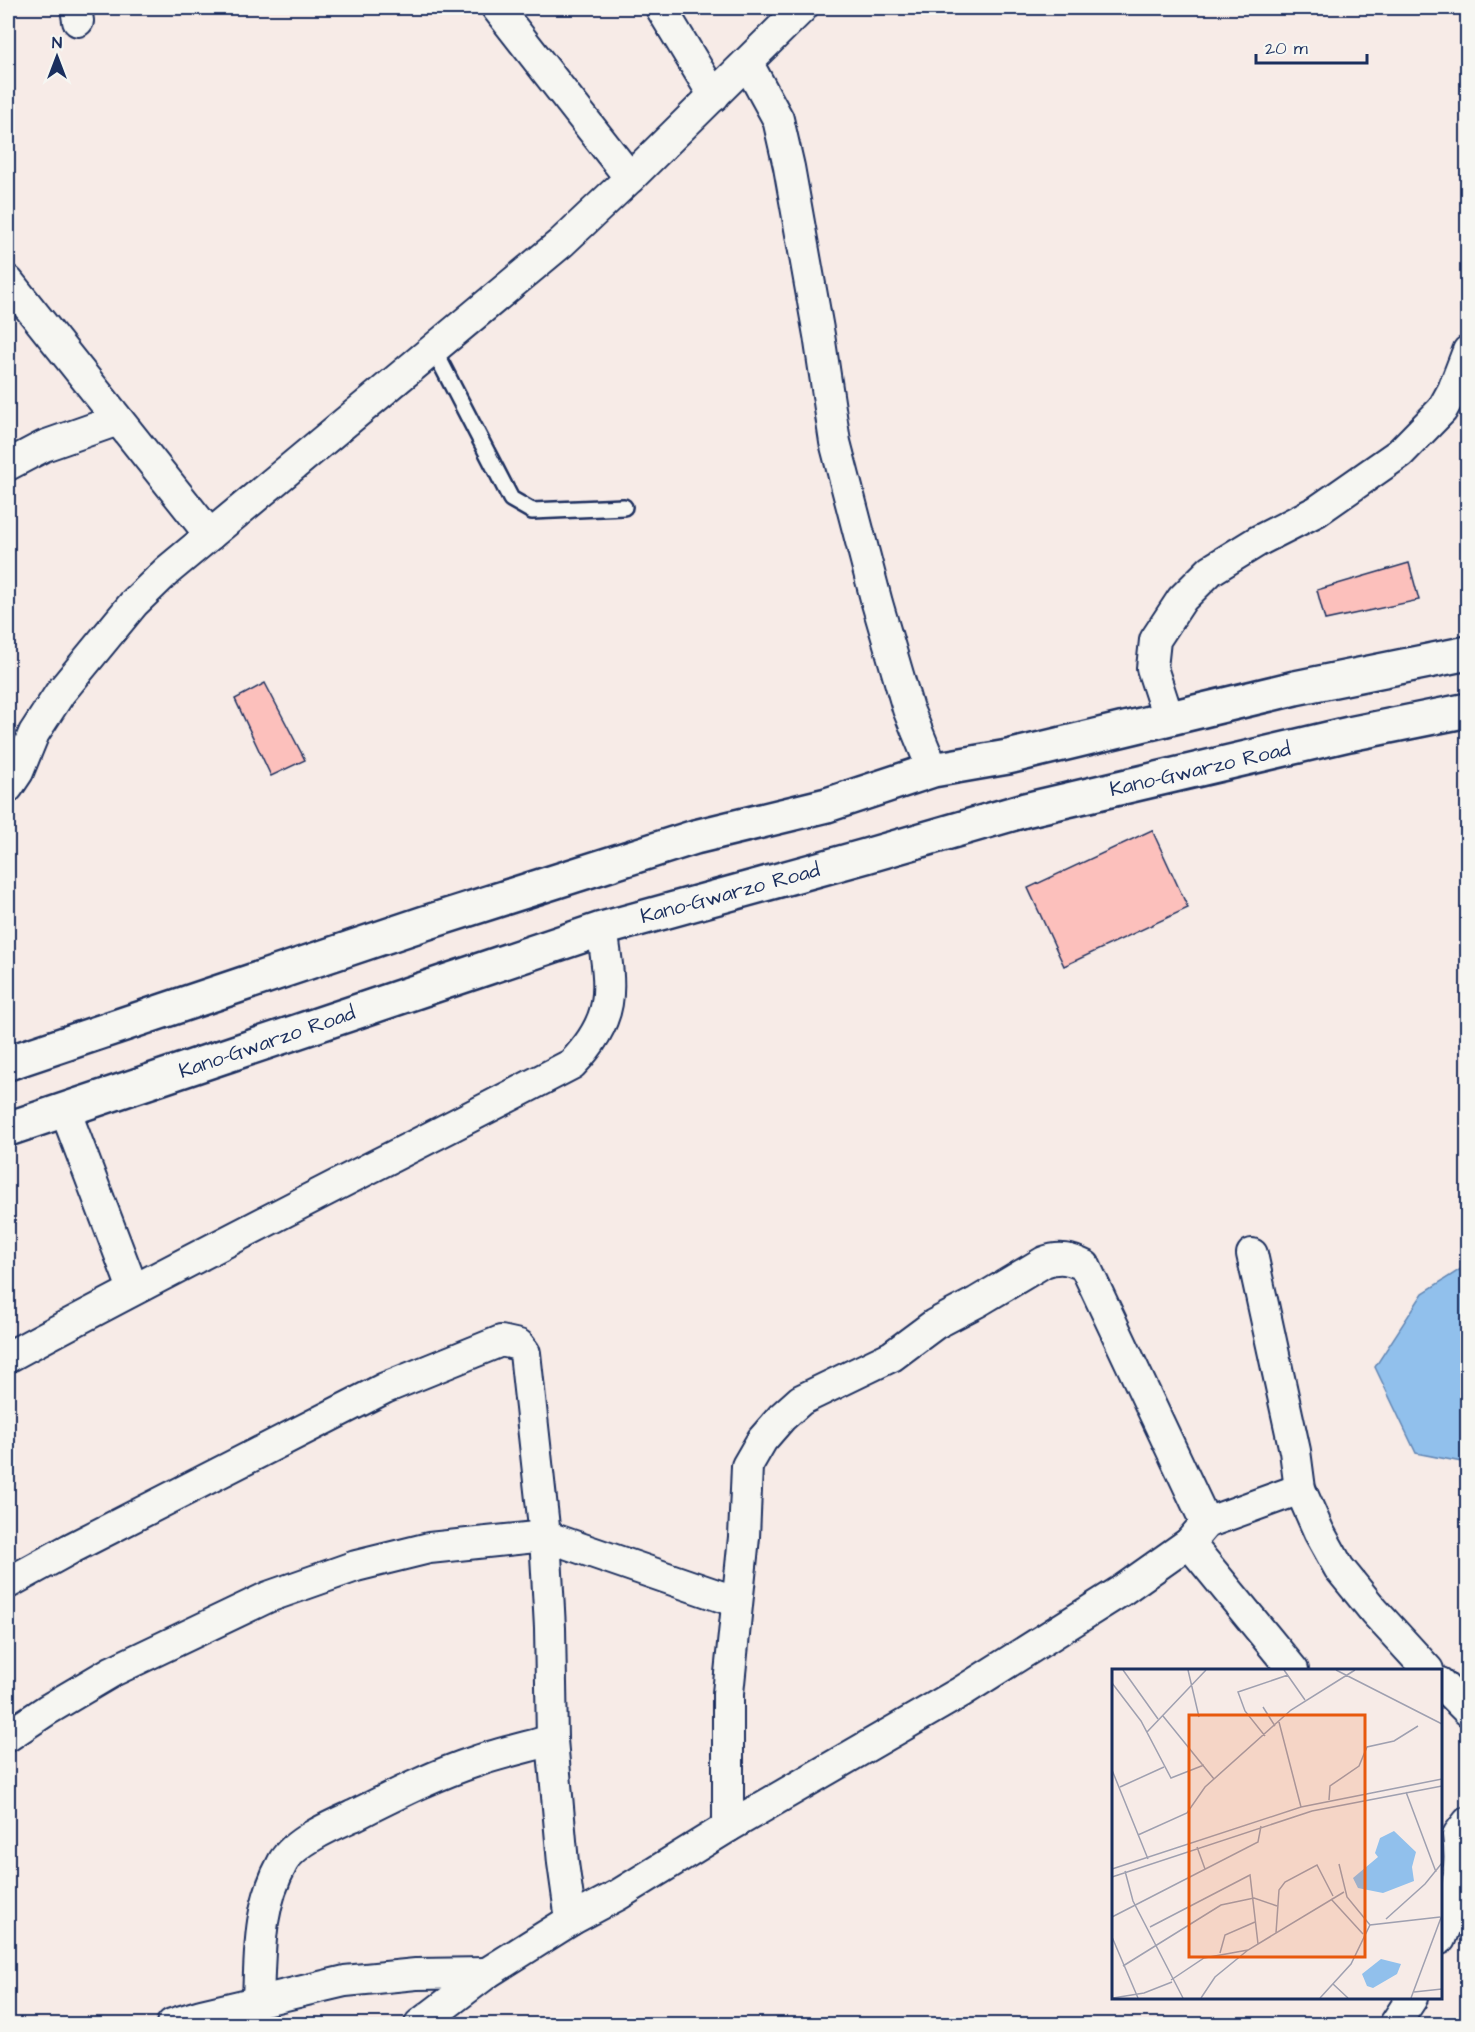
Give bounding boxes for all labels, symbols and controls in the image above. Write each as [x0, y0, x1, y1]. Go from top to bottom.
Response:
north arrow [27, 27, 87, 87]
scale bar [1256, 27, 1367, 65]
text: N [52, 32, 62, 54]
text: 20 m [1265, 36, 1308, 61]
street label: Kano-Gwarzo Road [1107, 734, 1294, 804]
street label: Kano-Gwarzo Road [637, 855, 823, 931]
street label: Kano-Gwarzo Road [175, 998, 359, 1086]
inset map [1112, 1669, 1442, 1999]

